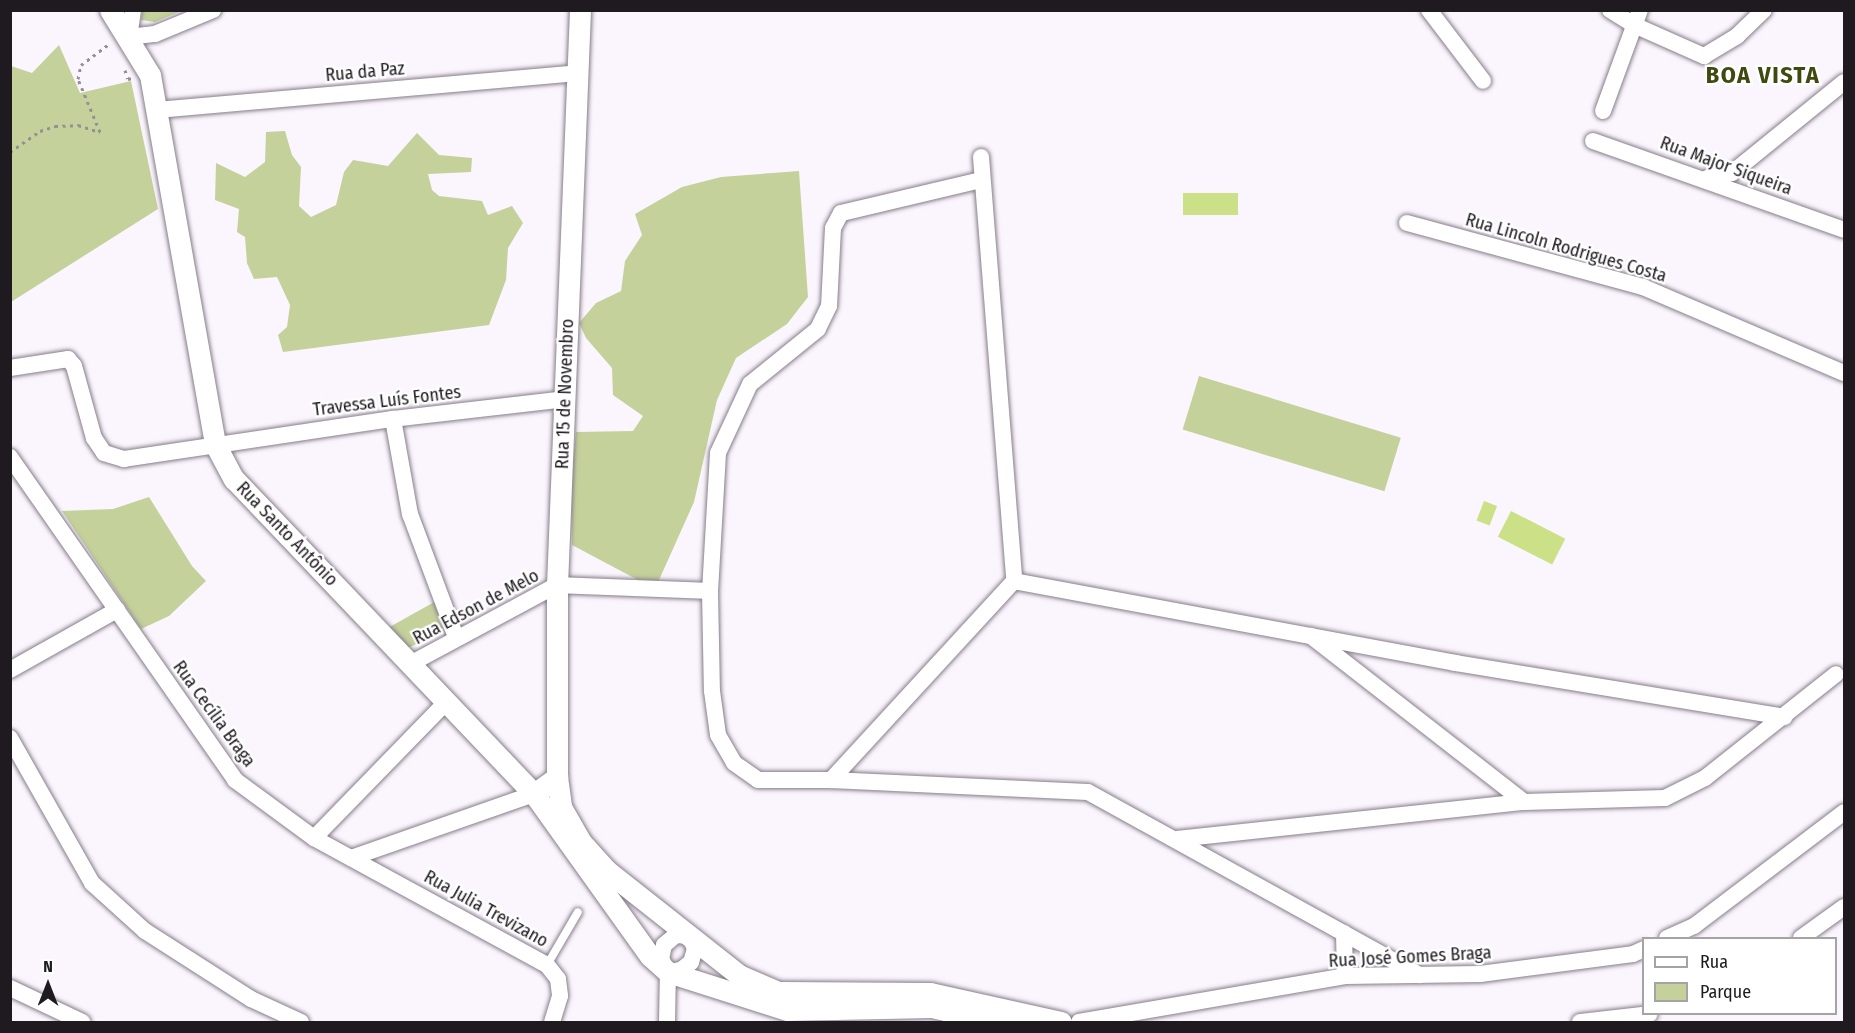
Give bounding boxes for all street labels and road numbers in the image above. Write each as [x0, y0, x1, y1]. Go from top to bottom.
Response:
street label: Rua da Paz [325, 58, 405, 86]
street label: Rua Major Siqueira [1657, 132, 1795, 200]
street label: Rua Lincoln Rodrigues Costa [1463, 209, 1669, 287]
street label: Rua 15 de Novembro [552, 318, 578, 470]
street label: Travessa Luís Fontes [312, 381, 462, 421]
street label: Rua Santo Antônio [232, 477, 342, 591]
street label: Rua Edson de Melo [409, 565, 543, 649]
street label: Rua Cecília Braga [168, 657, 260, 771]
street label: Rua Julia Trevizano [420, 866, 552, 952]
street label: Rua José Gomes Braga [1328, 942, 1492, 972]

